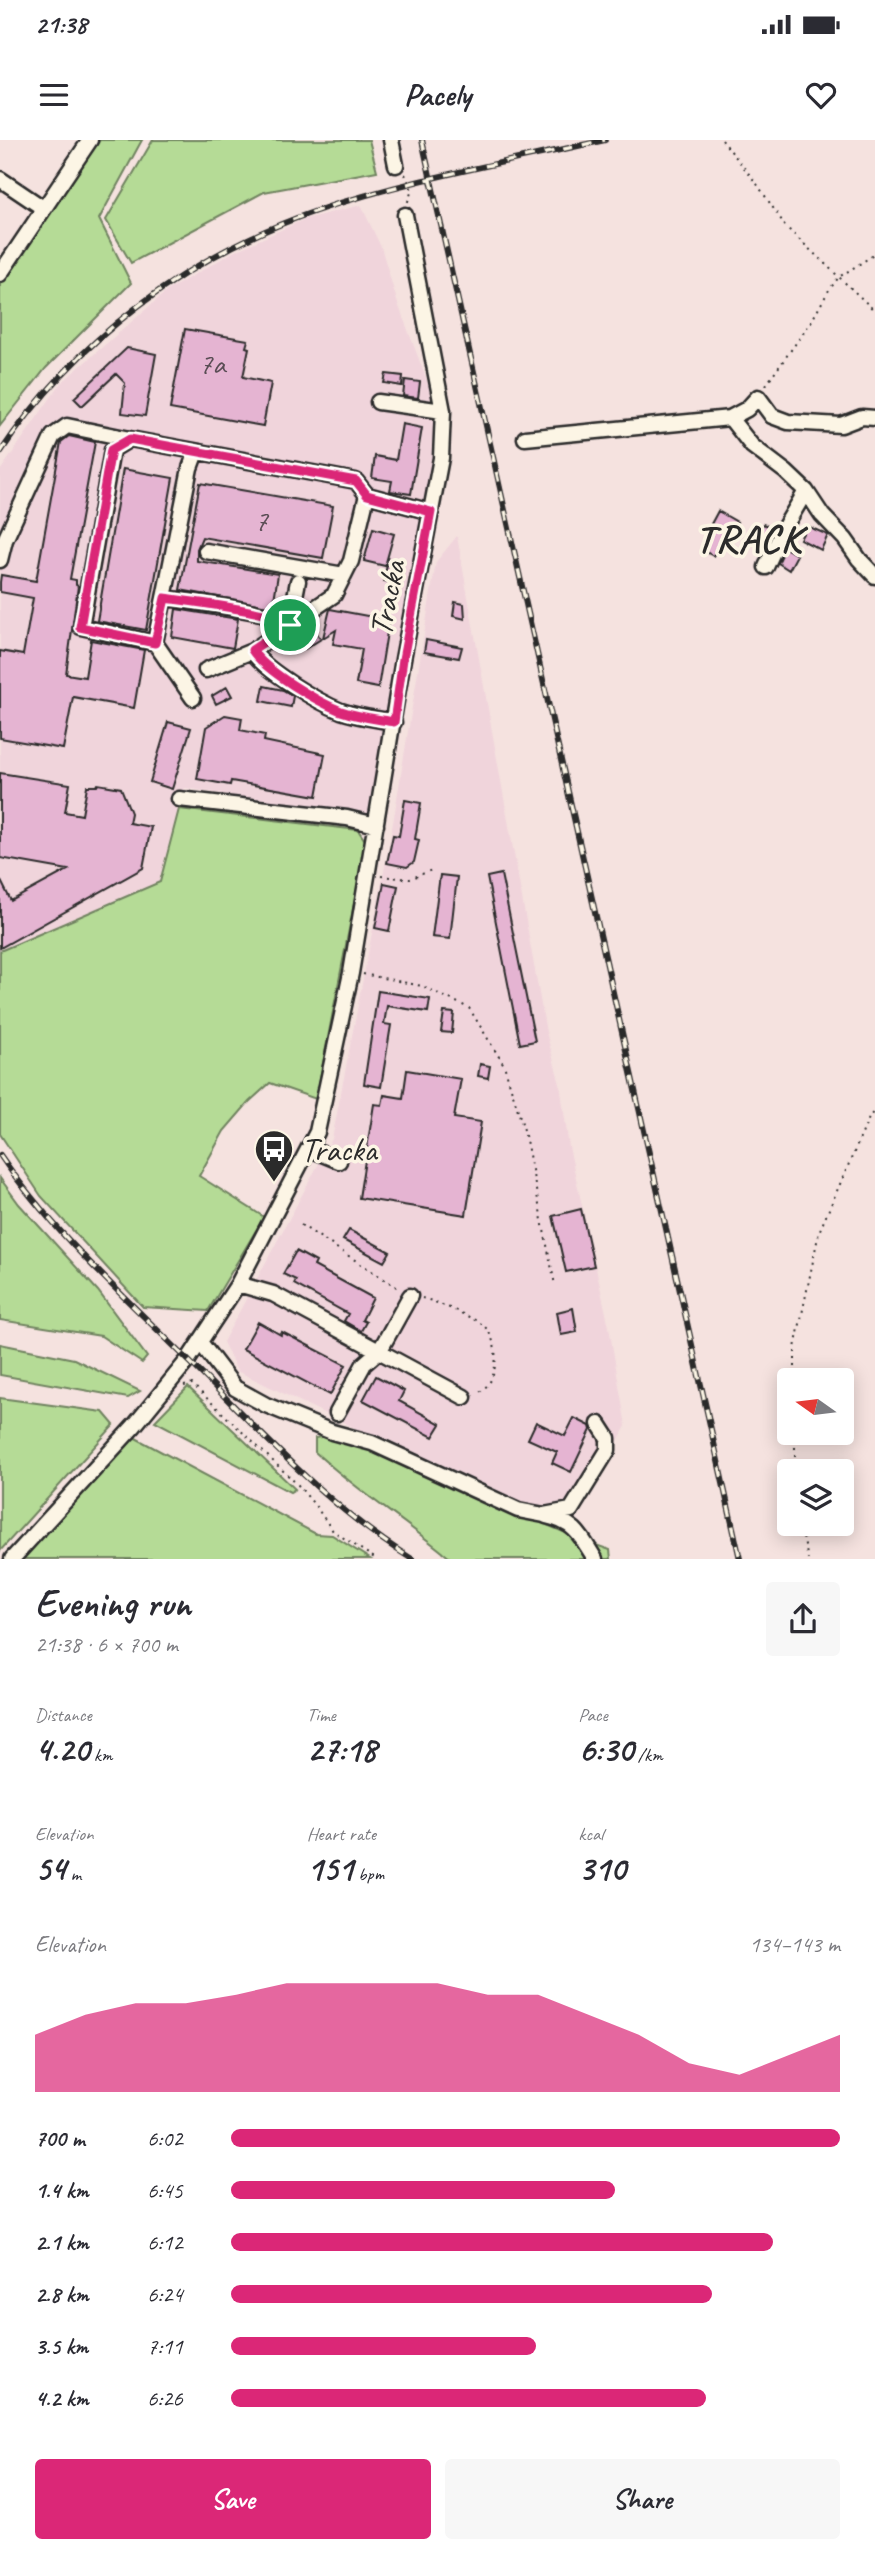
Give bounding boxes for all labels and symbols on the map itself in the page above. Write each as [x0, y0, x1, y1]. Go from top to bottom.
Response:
house number: 7a [199, 344, 227, 382]
house number: 7 [254, 501, 269, 539]
district label: TRACK [695, 514, 809, 564]
street label: Tracka [359, 555, 415, 639]
pin [260, 595, 320, 655]
bus stop icon: Tracka [253, 1128, 295, 1183]
place label: Tracka [301, 1129, 378, 1171]
north arrow [777, 1368, 854, 1446]

